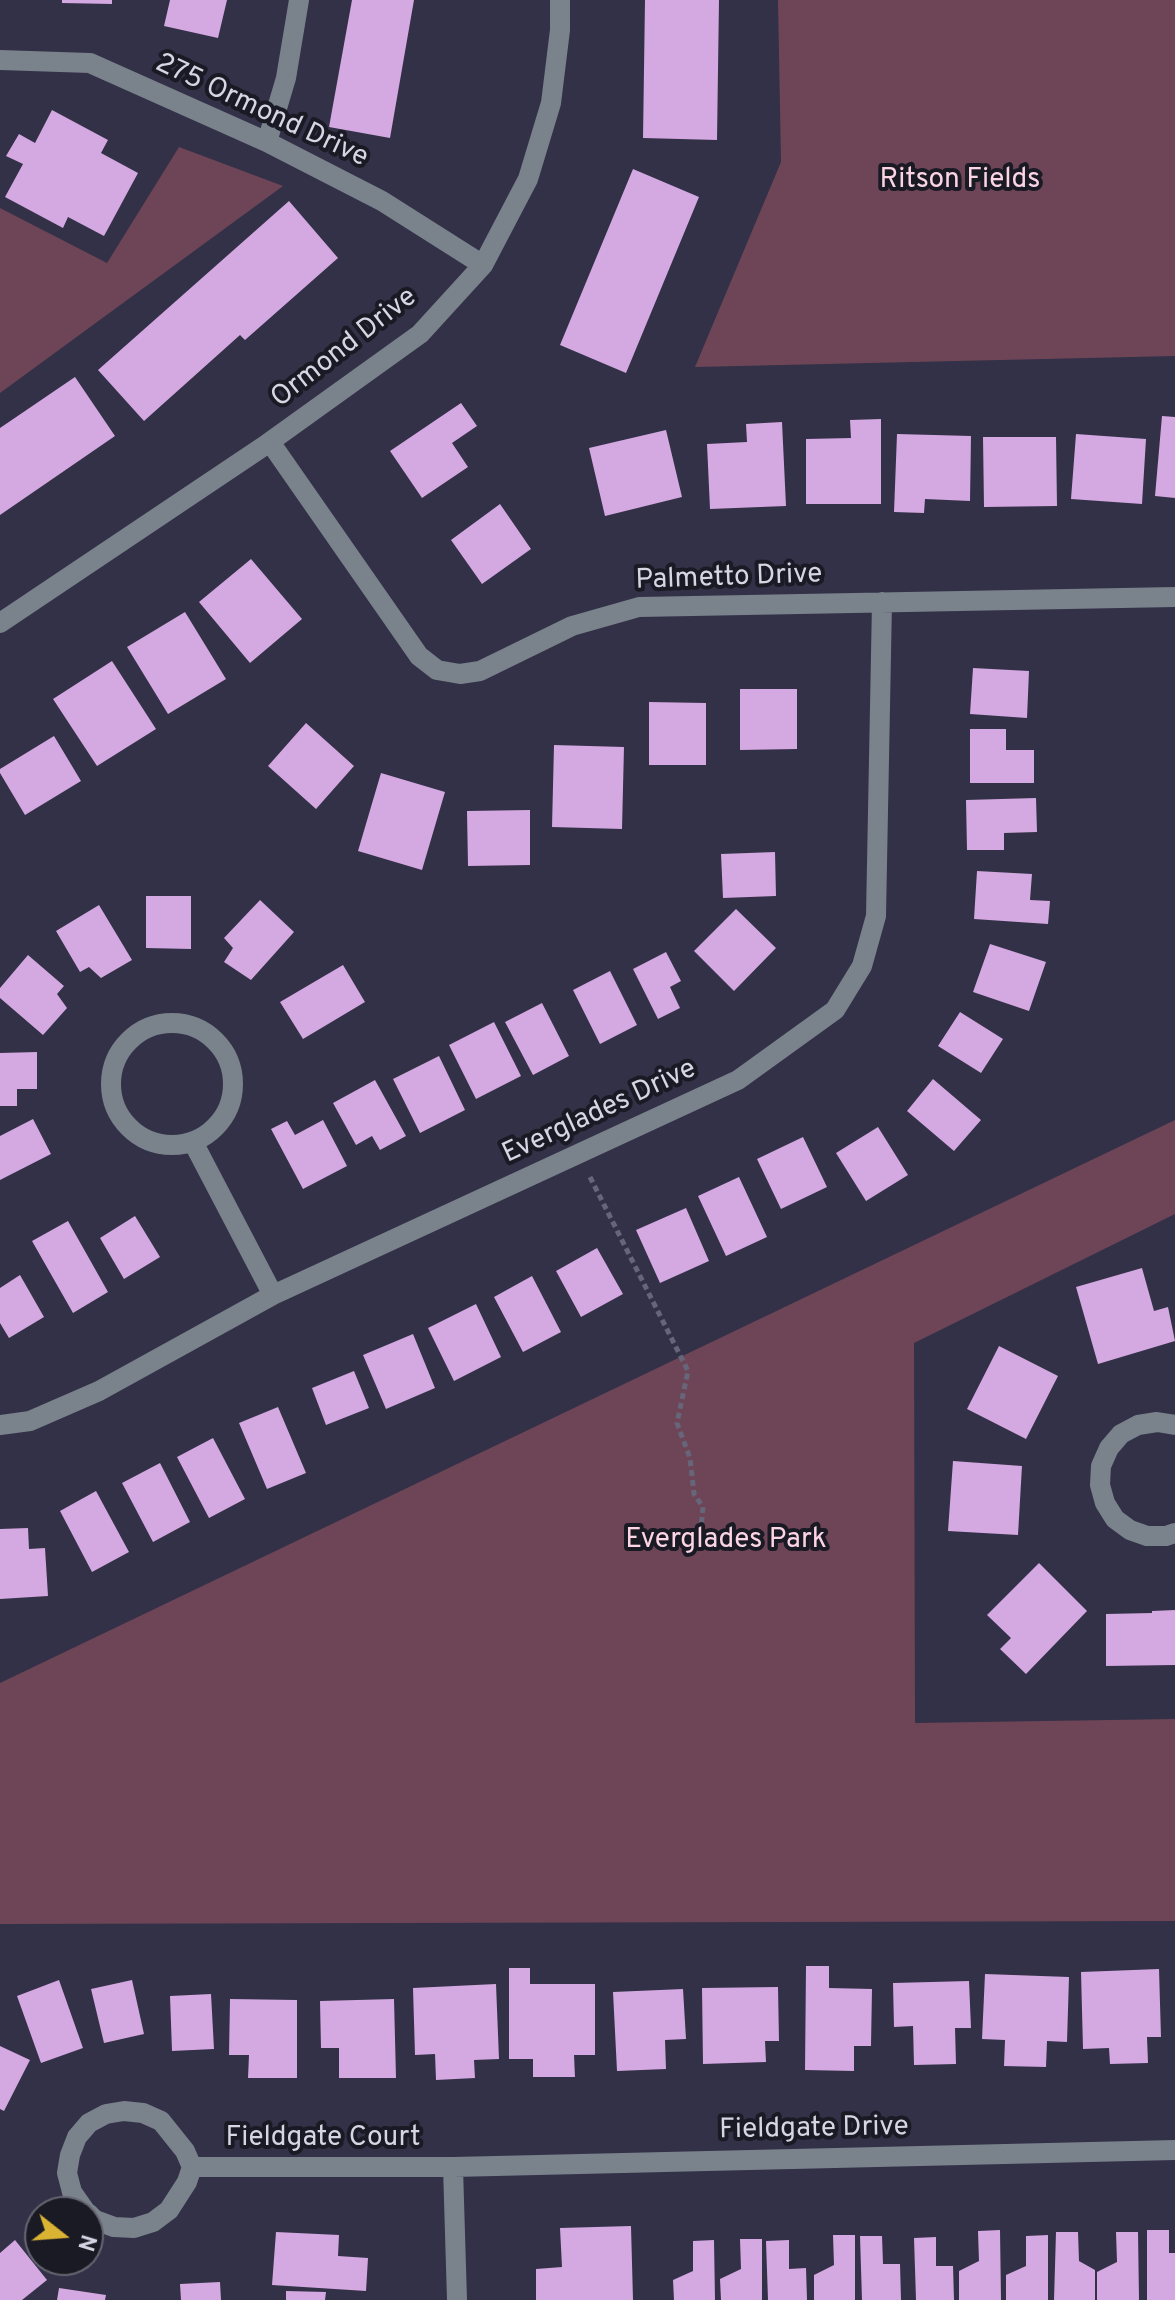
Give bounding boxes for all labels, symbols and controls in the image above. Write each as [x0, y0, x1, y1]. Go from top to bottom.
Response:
street label: 275 Ormond Drive [149, 48, 373, 176]
park label: Ritson Fields [880, 164, 1040, 198]
street label: Ormond Drive [265, 282, 425, 416]
street label: Palmetto Drive [635, 559, 823, 599]
street label: Everglades Drive [498, 1053, 702, 1173]
park label: Everglades Park [625, 1524, 827, 1558]
street label: Fieldgate Drive [719, 2112, 909, 2148]
street label: Fieldgate Court [226, 2122, 420, 2156]
north arrow [24, 2196, 104, 2276]
text: N [70, 2231, 101, 2254]

